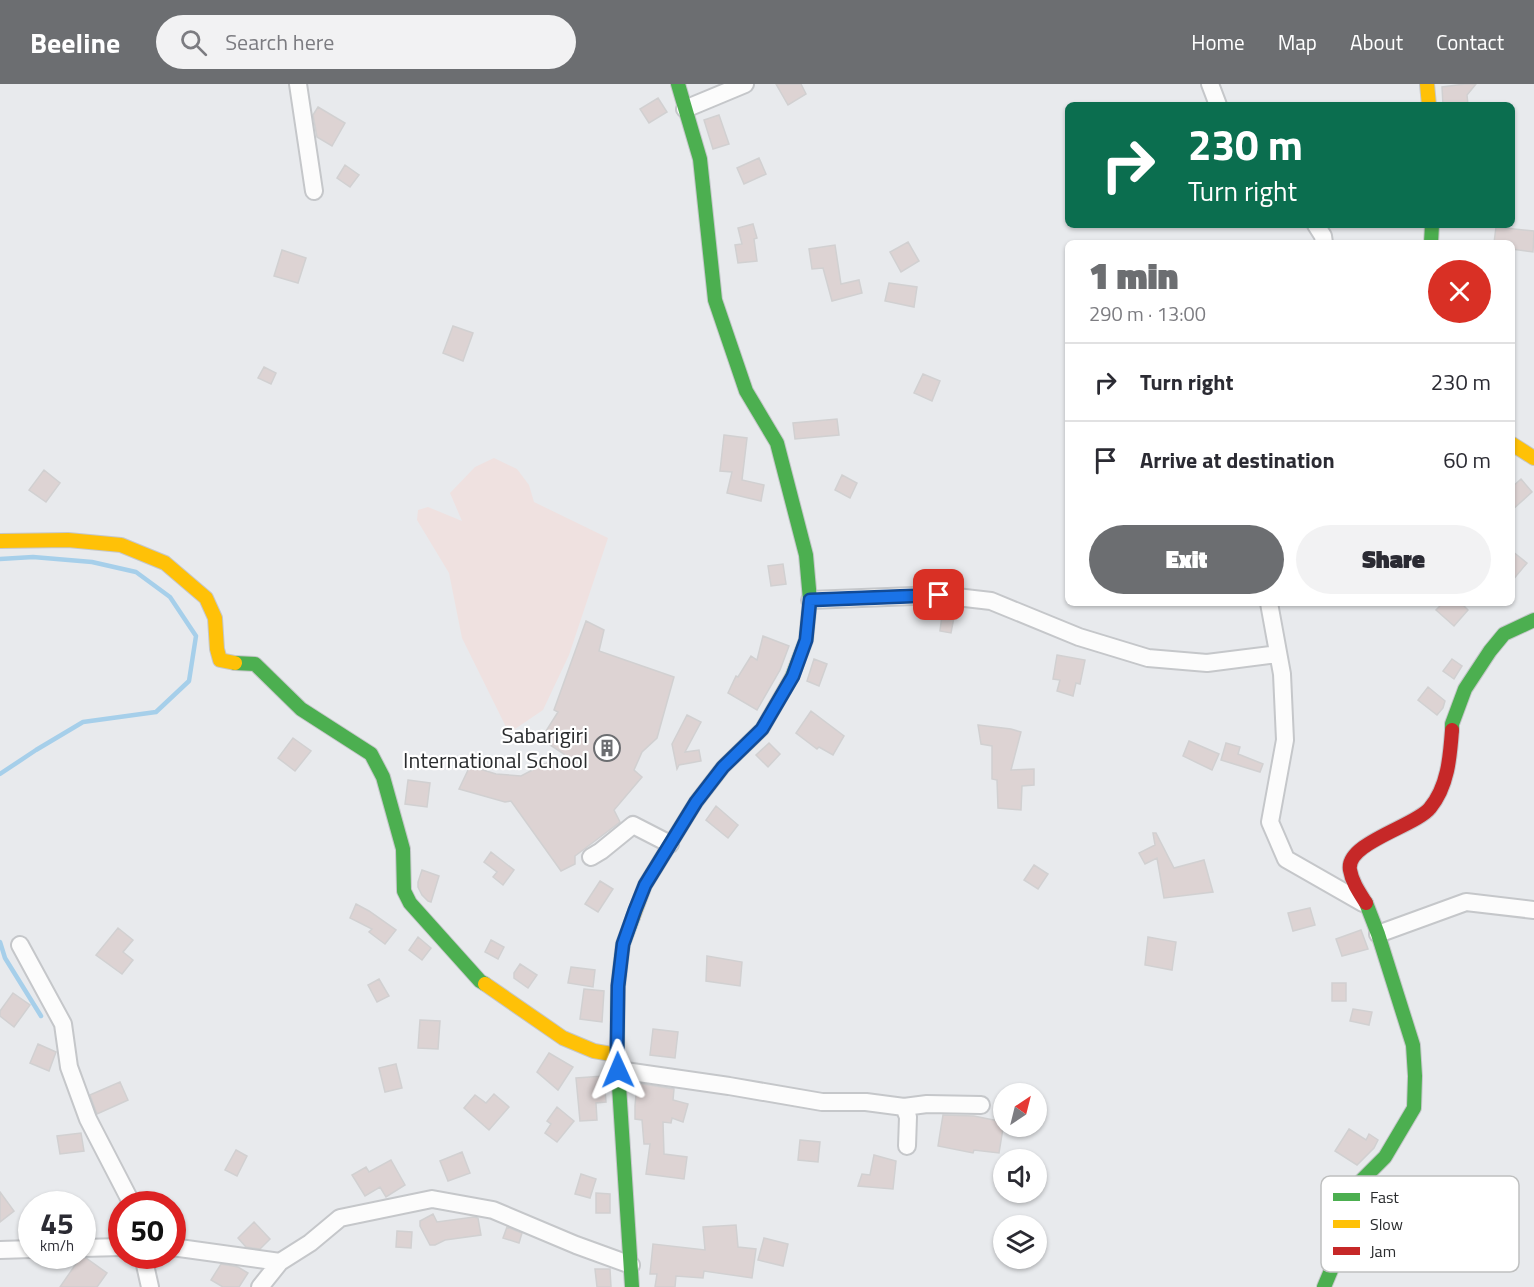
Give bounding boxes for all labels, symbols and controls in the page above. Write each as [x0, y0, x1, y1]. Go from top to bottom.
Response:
search box [156, 15, 576, 69]
text: Beeline [30, 21, 120, 64]
text: Search here [225, 25, 334, 59]
icon: search [177, 26, 210, 59]
text: Home [1191, 26, 1245, 58]
text: Map [1278, 26, 1317, 58]
text: About [1350, 26, 1403, 58]
text: Contact [1436, 26, 1504, 58]
text: 230 m [1188, 112, 1303, 176]
icon: right [1089, 126, 1167, 204]
text: Turn right [1188, 170, 1297, 211]
text: 1 min [1089, 248, 1178, 303]
button: close [1428, 260, 1491, 323]
text: 290 m · 13:00 [1089, 298, 1206, 329]
text: Turn right [1140, 365, 1234, 399]
text: 230 m [1431, 365, 1491, 399]
icon: right [1089, 366, 1122, 399]
text: Arrive at destination [1140, 443, 1335, 477]
text: 60 m [1443, 443, 1491, 477]
icon: arrive [1089, 444, 1122, 477]
button: Exit [1089, 525, 1284, 594]
button: Share [1296, 525, 1491, 594]
pin [913, 569, 964, 620]
icon: arrive [922, 578, 955, 611]
place label: Sabarigiri International School [403, 718, 588, 777]
building icon: Sabarigiri International School [592, 733, 622, 763]
position arrow [586, 1038, 650, 1102]
north arrow [993, 1083, 1047, 1137]
map controls [993, 1083, 1047, 1269]
button: sound [993, 1149, 1047, 1203]
legend [1321, 1176, 1519, 1272]
text: Fast [1370, 1185, 1399, 1209]
speed limit sign: 50 [108, 1191, 186, 1269]
text: 45 [40, 1200, 74, 1246]
text: Slow [1370, 1212, 1403, 1236]
button: layers [993, 1215, 1047, 1269]
text: km/h [40, 1234, 74, 1257]
text: Jam [1370, 1239, 1396, 1263]

